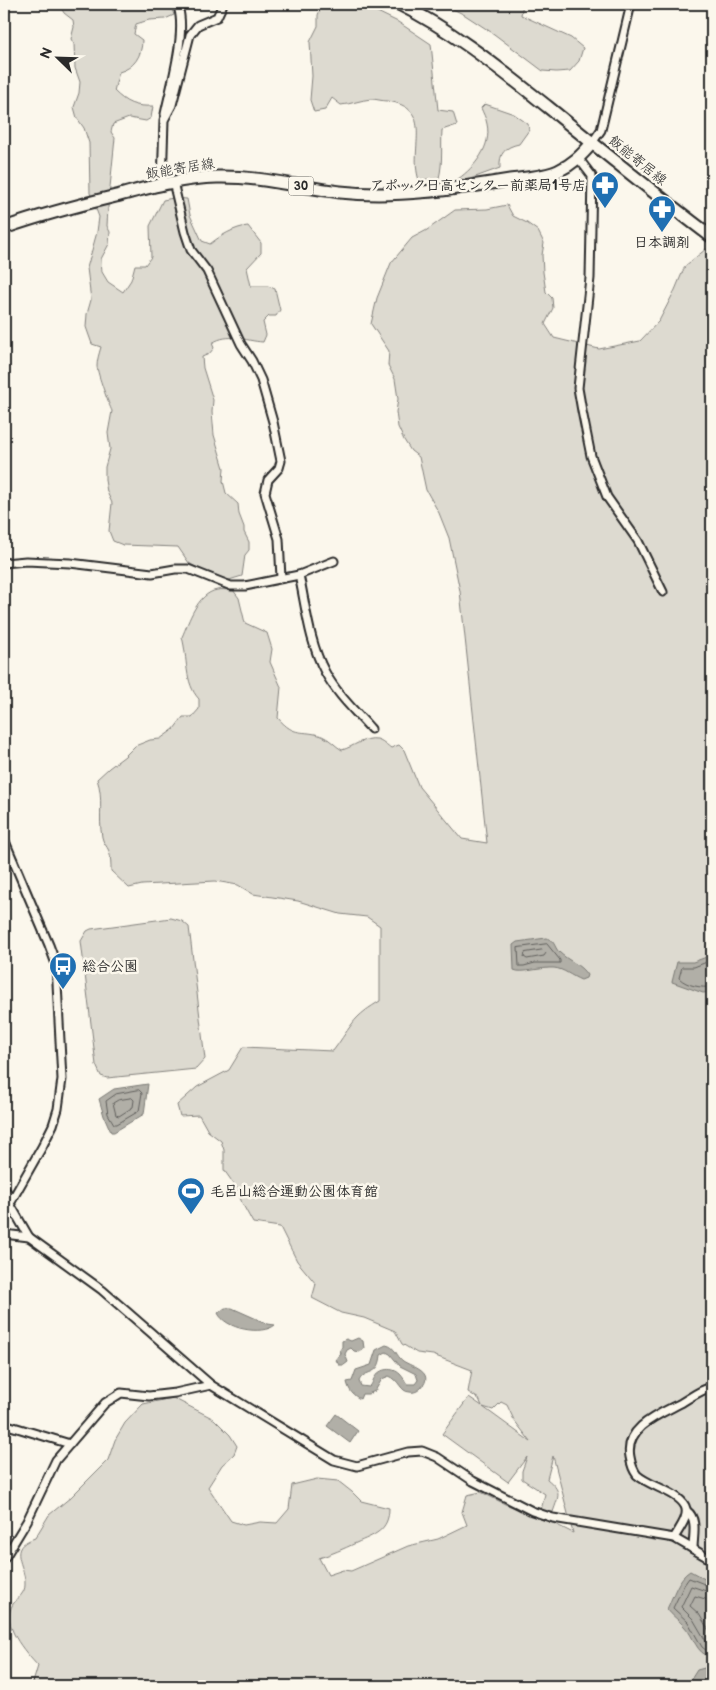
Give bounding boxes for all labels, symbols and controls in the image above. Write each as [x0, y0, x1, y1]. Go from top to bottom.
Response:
north arrow [32, 32, 82, 82]
text: N [37, 45, 56, 61]
street label: 飯能寄居線 [605, 132, 670, 189]
street label: 飯能寄居線 [144, 155, 216, 182]
pharmacy icon: アポック日高センター前薬局1号店 [590, 170, 620, 209]
road number: 30 [288, 177, 314, 196]
place label: アポック日高センター前薬局1号店 [370, 177, 586, 194]
pharmacy icon: 日本調剤 [647, 194, 677, 233]
place label: 日本調剤 [634, 234, 690, 251]
bus stop icon: 総合公園 [48, 951, 78, 990]
place label: 総合公園 [82, 958, 138, 975]
sports icon: 毛呂山総合運動公園体育館 [176, 1176, 206, 1215]
place label: 毛呂山総合運動公園体育館 [210, 1183, 378, 1200]

